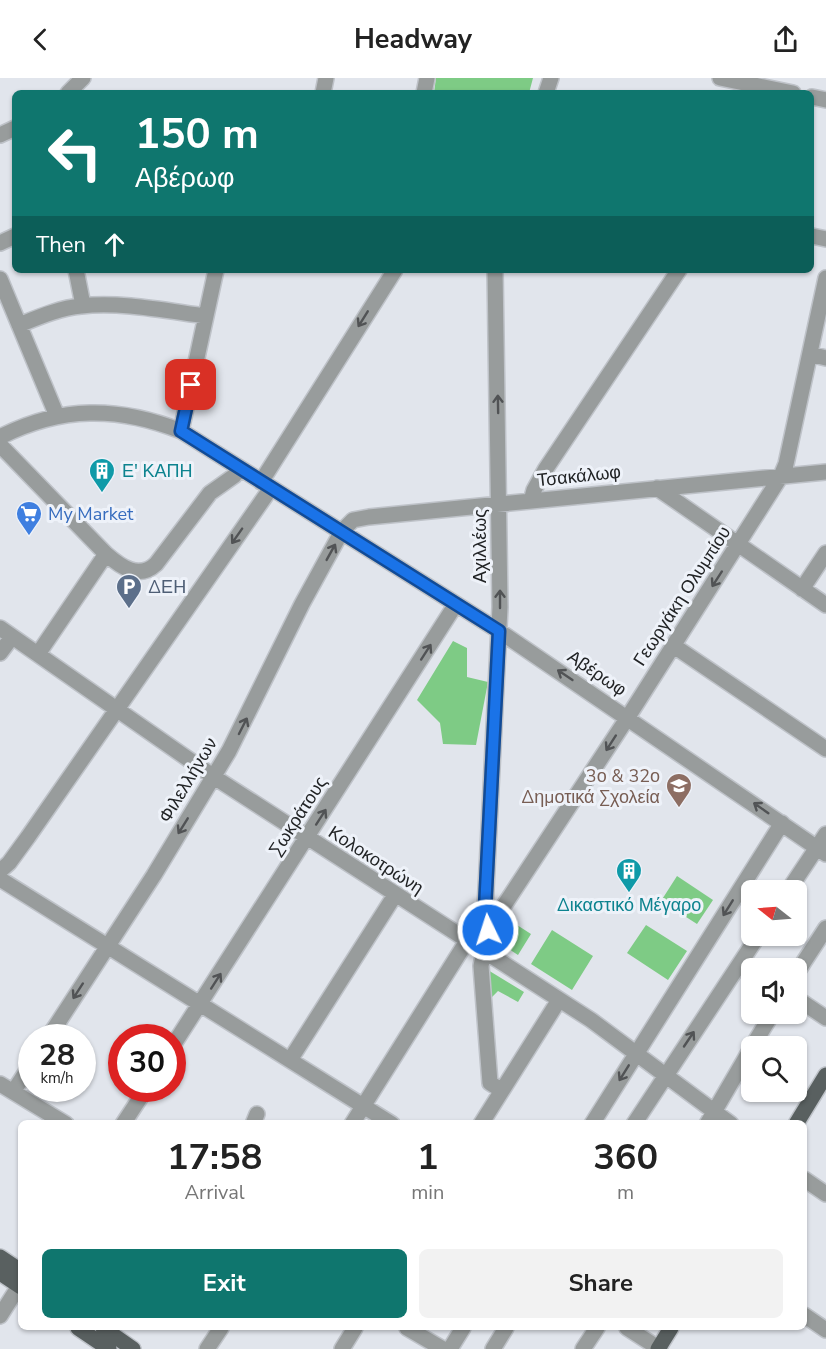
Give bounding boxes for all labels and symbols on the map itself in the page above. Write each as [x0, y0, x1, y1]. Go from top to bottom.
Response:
one-way arrow [357, 310, 369, 327]
pin [165, 359, 216, 410]
one-way arrow [492, 395, 504, 415]
building icon: Ε' ΚΑΠΗ [87, 456, 117, 494]
place label: Ε' ΚΑΠΗ [122, 459, 193, 483]
street label: Τσακάλωφ [536, 460, 622, 492]
supermarket icon: My Market [14, 499, 44, 537]
place label: My Market [48, 502, 134, 526]
street label: Αχιλλέως [468, 509, 492, 583]
street label: Γεωργάκη Ολυμπίου [628, 521, 736, 671]
one-way arrow [231, 528, 243, 544]
one-way arrow [325, 543, 337, 560]
one-way arrow [710, 570, 722, 587]
parking icon: ΔΕΗ [114, 572, 144, 610]
place label: ΔΕΗ [148, 575, 186, 599]
one-way arrow [494, 590, 506, 610]
one-way arrow [420, 644, 432, 661]
street label: Αβέρωφ [563, 644, 631, 702]
one-way arrow [557, 669, 573, 681]
one-way arrow [238, 717, 249, 735]
street label: Φιλελλήνων [153, 733, 223, 827]
one-way arrow [605, 734, 617, 751]
place label: 3ο & 32ο Δημοτικά Σχολεία [521, 764, 660, 809]
school or university icon: 3ο & 32ο Δημοτικά Σχολεία [664, 771, 694, 809]
street label: Σωκράτους [263, 772, 333, 860]
one-way arrow [753, 802, 769, 814]
one-way arrow [315, 809, 327, 825]
one-way arrow [177, 817, 189, 834]
street label: Κολοκοτρώνη [324, 820, 428, 900]
building icon: Δικαστικό Μέγαρο [614, 856, 644, 894]
north arrow [741, 880, 807, 946]
place label: Δικαστικό Μέγαρο [557, 893, 701, 917]
position arrow [456, 898, 520, 962]
one-way arrow [722, 899, 734, 916]
one-way arrow [209, 972, 222, 989]
one-way arrow [72, 982, 84, 999]
speed limit sign: 30 [108, 1024, 186, 1102]
one-way arrow [683, 1031, 695, 1048]
one-way arrow [618, 1064, 630, 1081]

